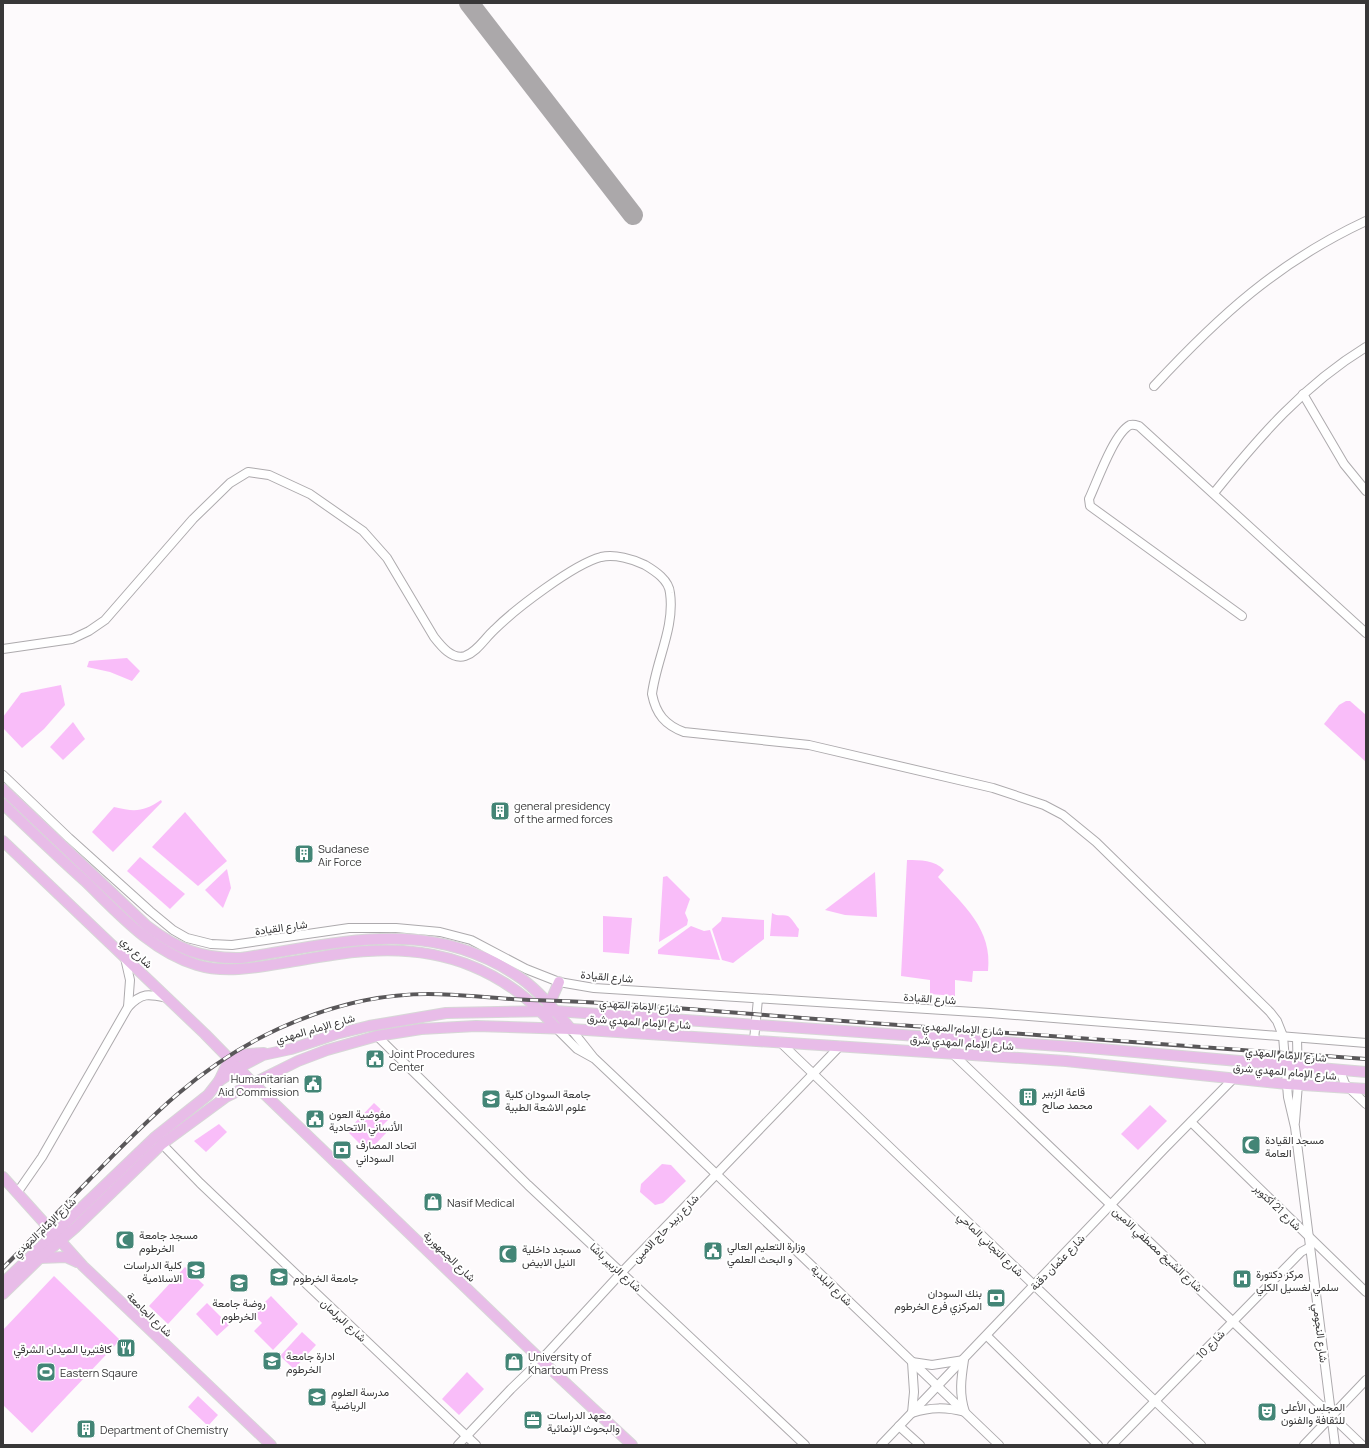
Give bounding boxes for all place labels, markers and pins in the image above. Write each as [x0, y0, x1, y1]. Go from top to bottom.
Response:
place label: general presidency of the armed forces [514, 798, 613, 826]
building icon: general presidency of the armed forces [489, 800, 511, 822]
place label: Sudanese Air Force [318, 841, 370, 869]
building icon: Sudanese Air Force [293, 843, 315, 865]
place label: Joint Procedures Center [389, 1046, 475, 1074]
public building icon: Joint Procedures Center [364, 1048, 386, 1070]
place label: Humanitarian Aid Commission [218, 1071, 299, 1099]
public building icon: Humanitarian Aid Commission [302, 1073, 324, 1095]
place label: قاعة الزبير محمد صالح [1041, 1084, 1093, 1113]
place label: جامعة السودان كلية علوم الاشعة الطبية [505, 1086, 591, 1115]
building icon: قاعة الزبير محمد صالح [1017, 1086, 1039, 1108]
school or university icon: جامعة السودان كلية علوم الاشعة الطبية [480, 1088, 502, 1110]
place label: مفوضية العون الأنساني الاتحادية [329, 1106, 403, 1137]
public building icon: مفوضية العون الأنساني الاتحادية [304, 1108, 326, 1130]
place label: مسجد القيادة العامة [1265, 1132, 1324, 1160]
mosque icon: مسجد القيادة العامة [1240, 1134, 1262, 1156]
place label: اتحاد المصارف السوداني [356, 1137, 417, 1168]
bank icon: اتحاد المصارف السوداني [331, 1139, 353, 1161]
shop icon: Nasif Medical [422, 1191, 444, 1213]
place label: Nasif Medical [447, 1195, 515, 1210]
place label: مسجد جامعة الخرطوم [139, 1227, 198, 1256]
mosque icon: مسجد جامعة الخرطوم [114, 1229, 136, 1251]
place label: وزارة التعليم العالي و البحث العلمي [727, 1238, 806, 1269]
public building icon: وزارة التعليم العالي و البحث العلمي [702, 1240, 724, 1262]
place label: مسجد داخلية النيل الابيض [522, 1241, 581, 1269]
mosque icon: مسجد داخلية النيل الابيض [497, 1243, 519, 1265]
place label: كلية الدراسات الاسلامية [123, 1257, 182, 1285]
school or university icon: كلية الدراسات الاسلامية [185, 1259, 207, 1281]
school or university icon: جامعة الخرطوم [268, 1266, 290, 1288]
place label: مركز دكتورة سلمي لغسيل الكلي [1256, 1266, 1339, 1297]
hospital icon: مركز دكتورة سلمي لغسيل الكلي [1231, 1268, 1253, 1290]
place label: جامعة الخرطوم [293, 1270, 359, 1286]
school or university icon: روضة جامعة الخرطوم [228, 1272, 250, 1294]
place label: بنك السودان المركزي فرع الخرطوم [894, 1285, 982, 1316]
bank icon: بنك السودان المركزي فرع الخرطوم [985, 1287, 1007, 1309]
place label: روضة جامعة الخرطوم [212, 1295, 266, 1324]
restaurant icon: كافتيريا الميدان الشرقي [115, 1337, 137, 1359]
place label: كافتيريا الميدان الشرقي [13, 1341, 112, 1359]
place label: ادارة جامعة الخرطوم [286, 1348, 335, 1377]
place label: University of Khartoum Press [528, 1349, 609, 1377]
school or university icon: ادارة جامعة الخرطوم [261, 1350, 283, 1372]
shop icon: University of Khartoum Press [503, 1351, 525, 1373]
sports icon: Eastern Sqaure [35, 1361, 57, 1383]
place label: Eastern Sqaure [60, 1365, 138, 1380]
place label: مدرسة العلوم الرياضية [331, 1384, 389, 1412]
school or university icon: مدرسة العلوم الرياضية [306, 1386, 328, 1408]
place label: المجلس الأعلى للثقافة والفنون [1281, 1399, 1345, 1427]
theatre icon: المجلس الأعلى للثقافة والفنون [1256, 1401, 1278, 1423]
place label: معهد الدراسات والبحوث الإنمائية [547, 1407, 620, 1435]
office icon: معهد الدراسات والبحوث الإنمائية [522, 1409, 544, 1431]
building icon: Department of Chemistry [75, 1418, 97, 1440]
place label: Department of Chemistry [100, 1422, 229, 1437]

